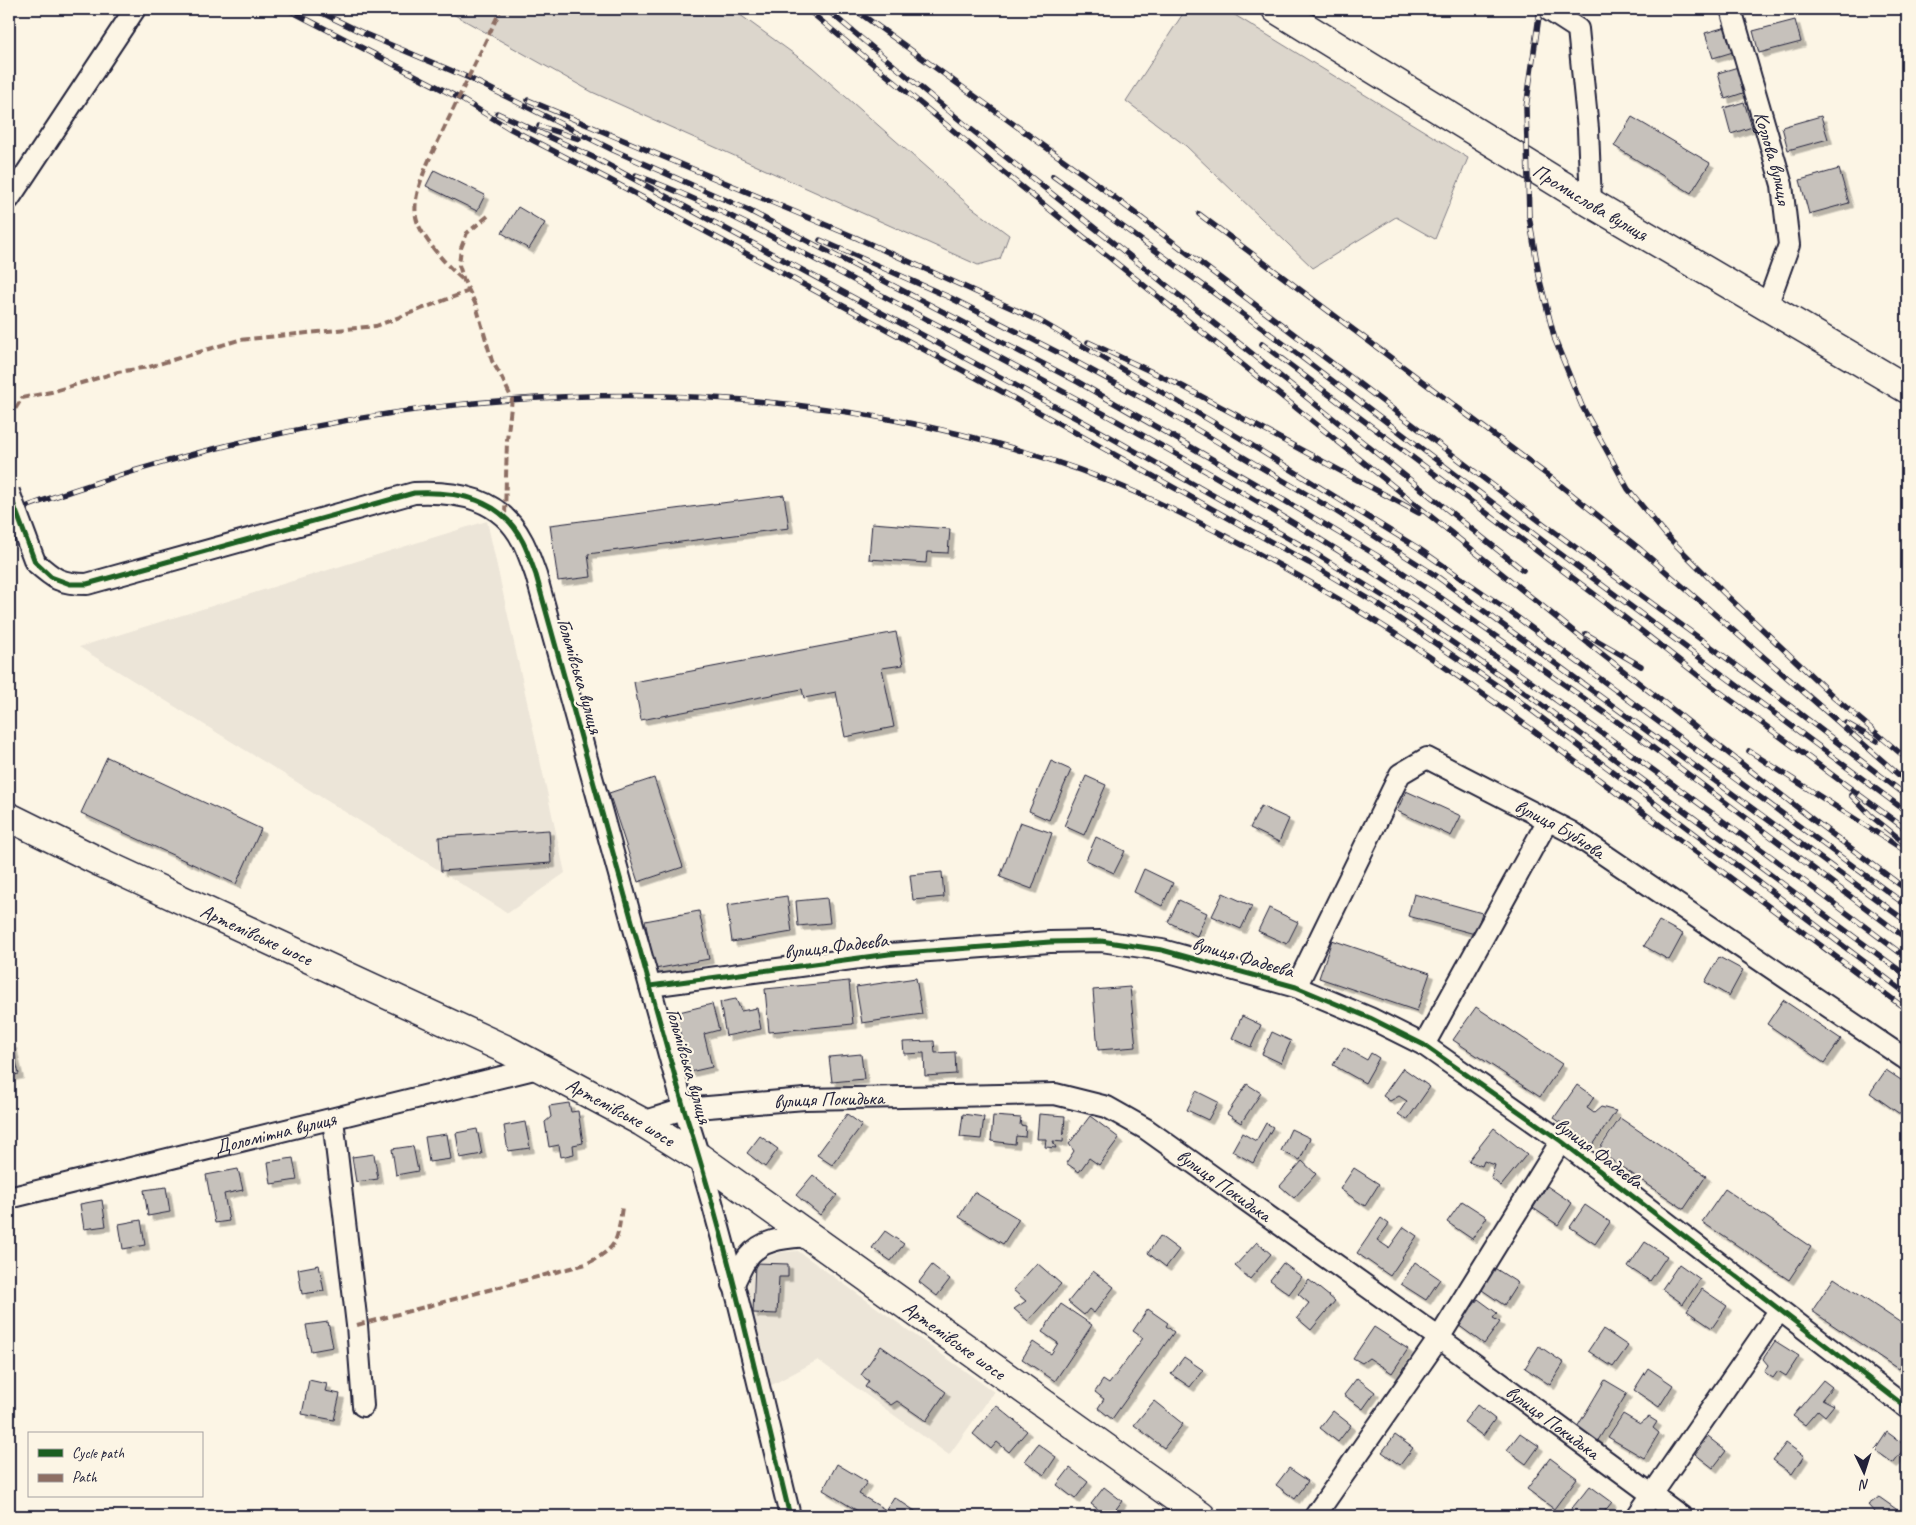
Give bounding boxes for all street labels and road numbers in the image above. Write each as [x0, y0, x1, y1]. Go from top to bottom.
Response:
street label: Козлова вулиця [1749, 108, 1797, 208]
street label: Промислова вулиця [1528, 158, 1653, 247]
street label: Гольмівська вулиця [552, 615, 609, 737]
street label: вулиця Бубнова [1511, 793, 1611, 865]
street label: Артемівське шосе [197, 898, 318, 972]
street label: вулиця Фадєєва [783, 927, 891, 965]
street label: вулиця Фадєєва [1189, 931, 1298, 984]
street label: Гольмівська вулиця [661, 1005, 718, 1127]
street label: Артемівське шосе [562, 1071, 681, 1153]
street label: вулиця Покидька [773, 1085, 886, 1114]
street label: Доломітна вулиця [212, 1105, 339, 1160]
street label: вулиця Фадєєва [1550, 1112, 1649, 1195]
street label: вулиця Покидька [1172, 1143, 1278, 1228]
street label: Артемівське шосе [898, 1295, 1012, 1386]
street label: вулиця Покидька [1501, 1379, 1606, 1466]

